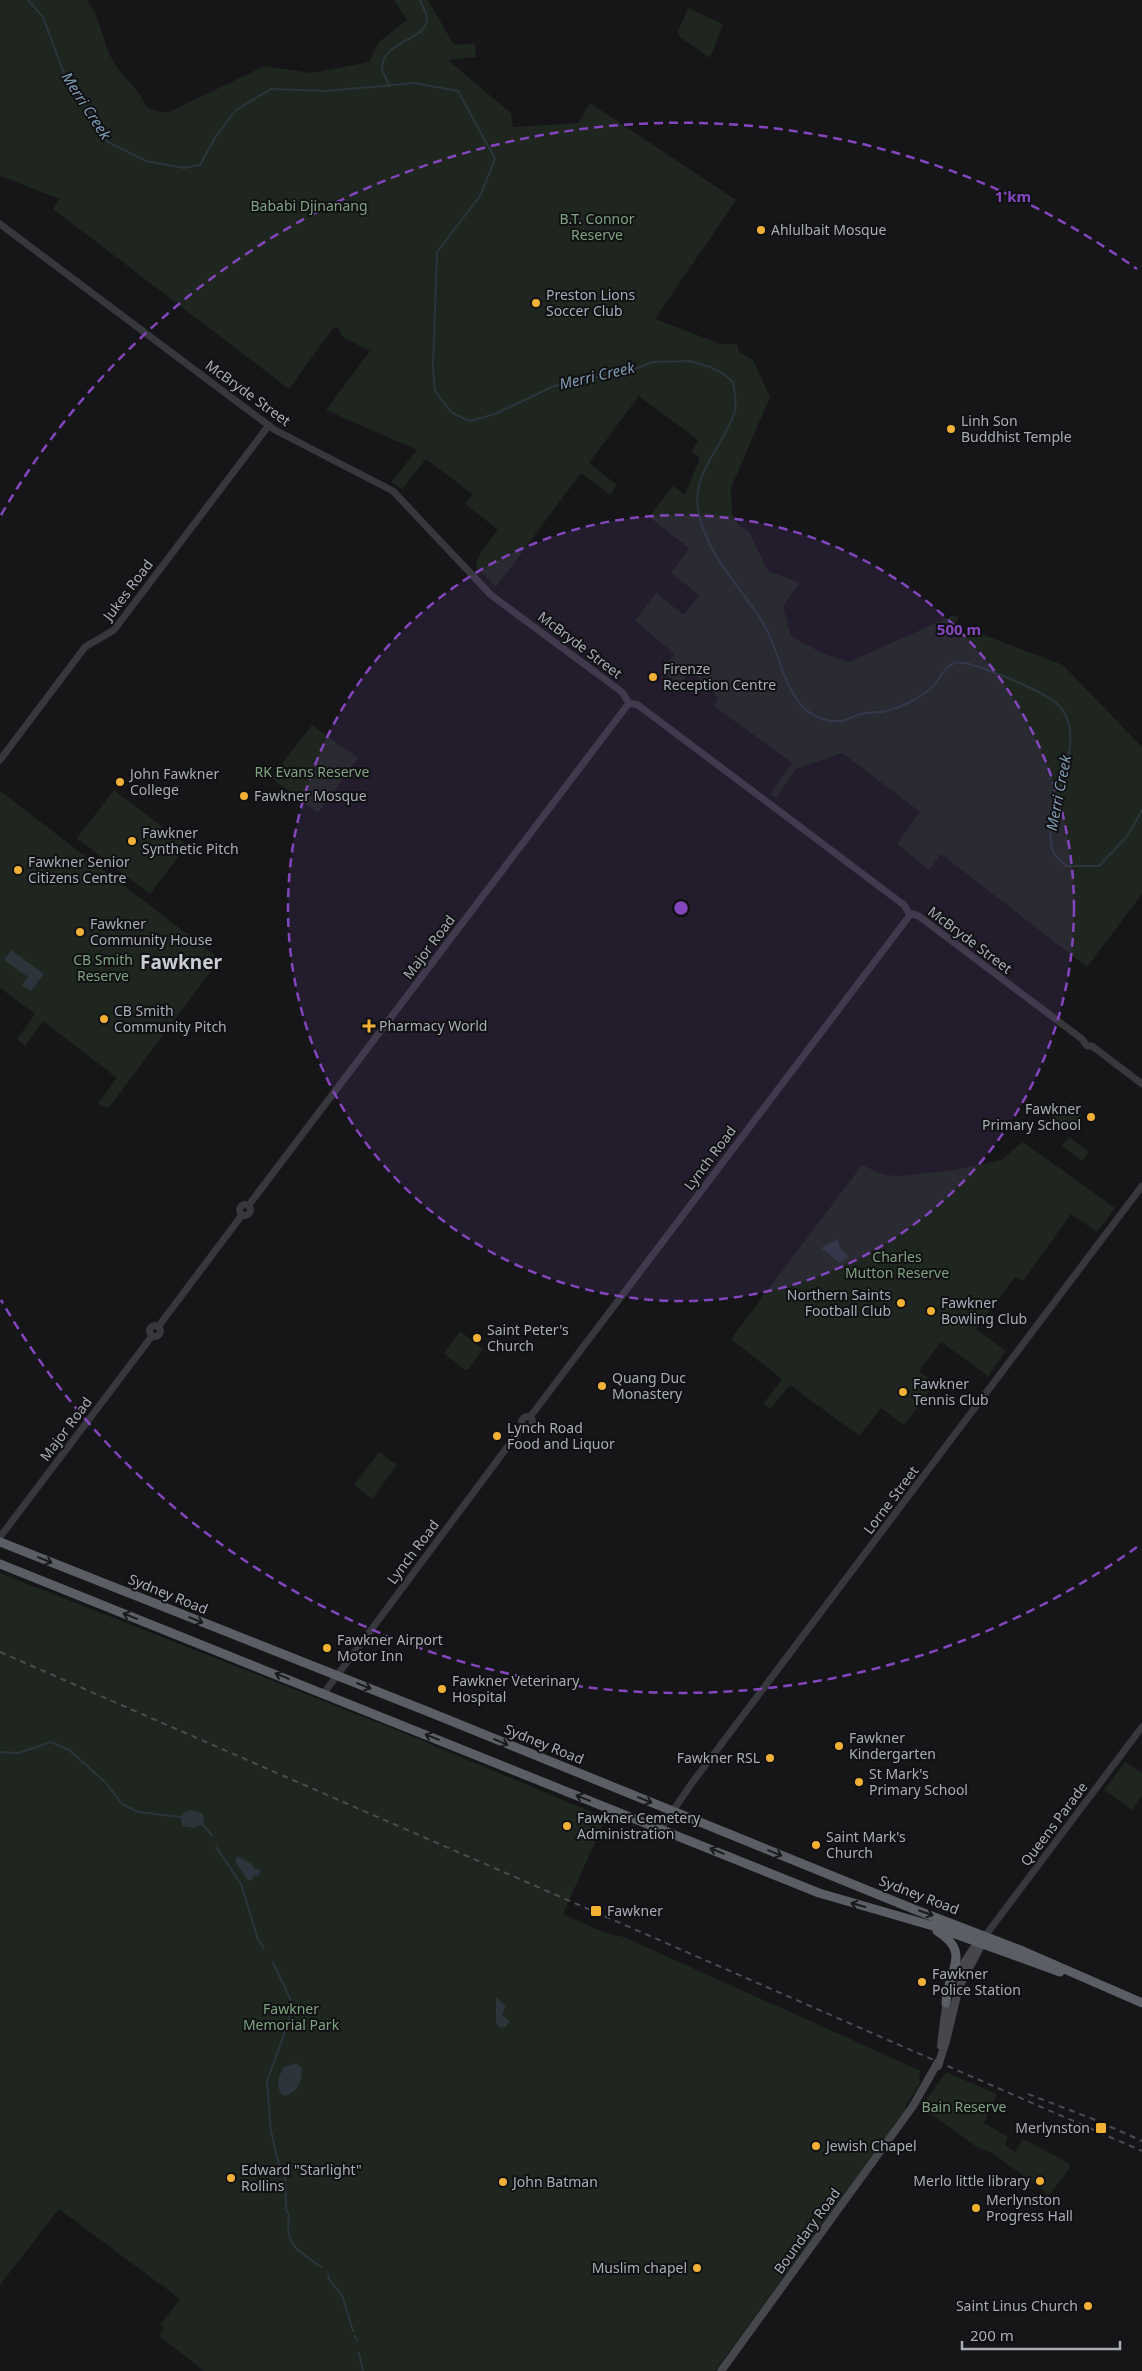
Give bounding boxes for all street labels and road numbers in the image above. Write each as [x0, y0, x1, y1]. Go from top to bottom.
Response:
street label: McBryde Street [202, 355, 295, 430]
street label: Jukes Road [97, 555, 157, 626]
street label: McBryde Street [534, 607, 626, 682]
street label: McBryde Street [924, 902, 1016, 977]
street label: Major Road [398, 911, 459, 983]
street label: Lynch Road [679, 1122, 740, 1194]
street label: Major Road [35, 1393, 96, 1465]
street label: Lorne Street [859, 1462, 923, 1538]
street label: Lynch Road [382, 1516, 443, 1588]
street label: Sydney Road [126, 1569, 211, 1618]
street label: Sydney Road [502, 1719, 587, 1768]
street label: Queens Parade [1016, 1778, 1092, 1870]
street label: Sydney Road [876, 1871, 962, 1918]
street label: Boundary Road [769, 2184, 844, 2277]

